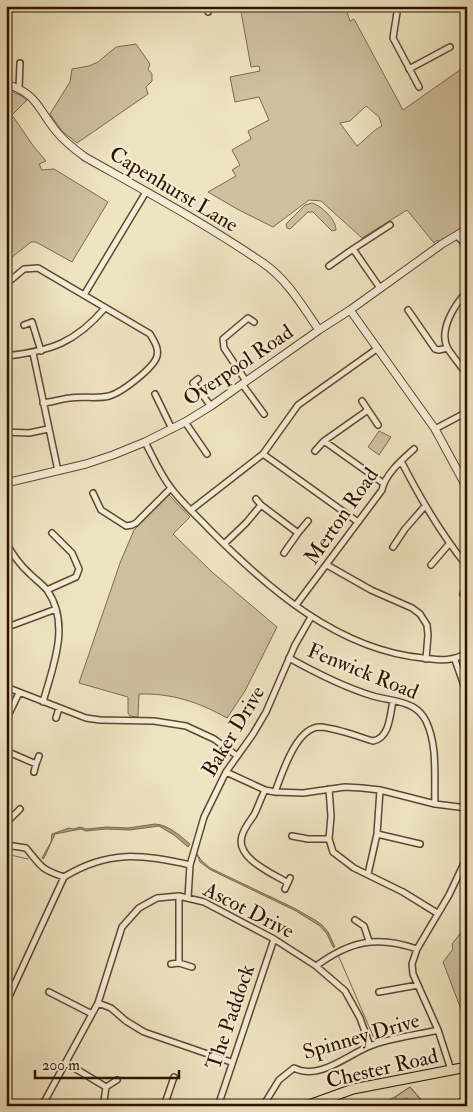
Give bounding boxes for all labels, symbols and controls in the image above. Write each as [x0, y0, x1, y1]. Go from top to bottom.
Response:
street label: Capenhurst Lane [104, 140, 243, 239]
street label: Overpool Road [178, 318, 299, 412]
street label: Merton Road [298, 462, 385, 570]
street label: Fenwick Road [303, 637, 423, 706]
street label: Baker Drive [196, 681, 271, 782]
street label: Ascot Drive [198, 876, 299, 945]
street label: The Paddock [200, 961, 261, 1073]
street label: Spinney Drive [300, 1007, 423, 1066]
street label: Chester Road [323, 1042, 441, 1094]
scale bar [35, 1047, 179, 1079]
text: 200 m [42, 1056, 80, 1075]

